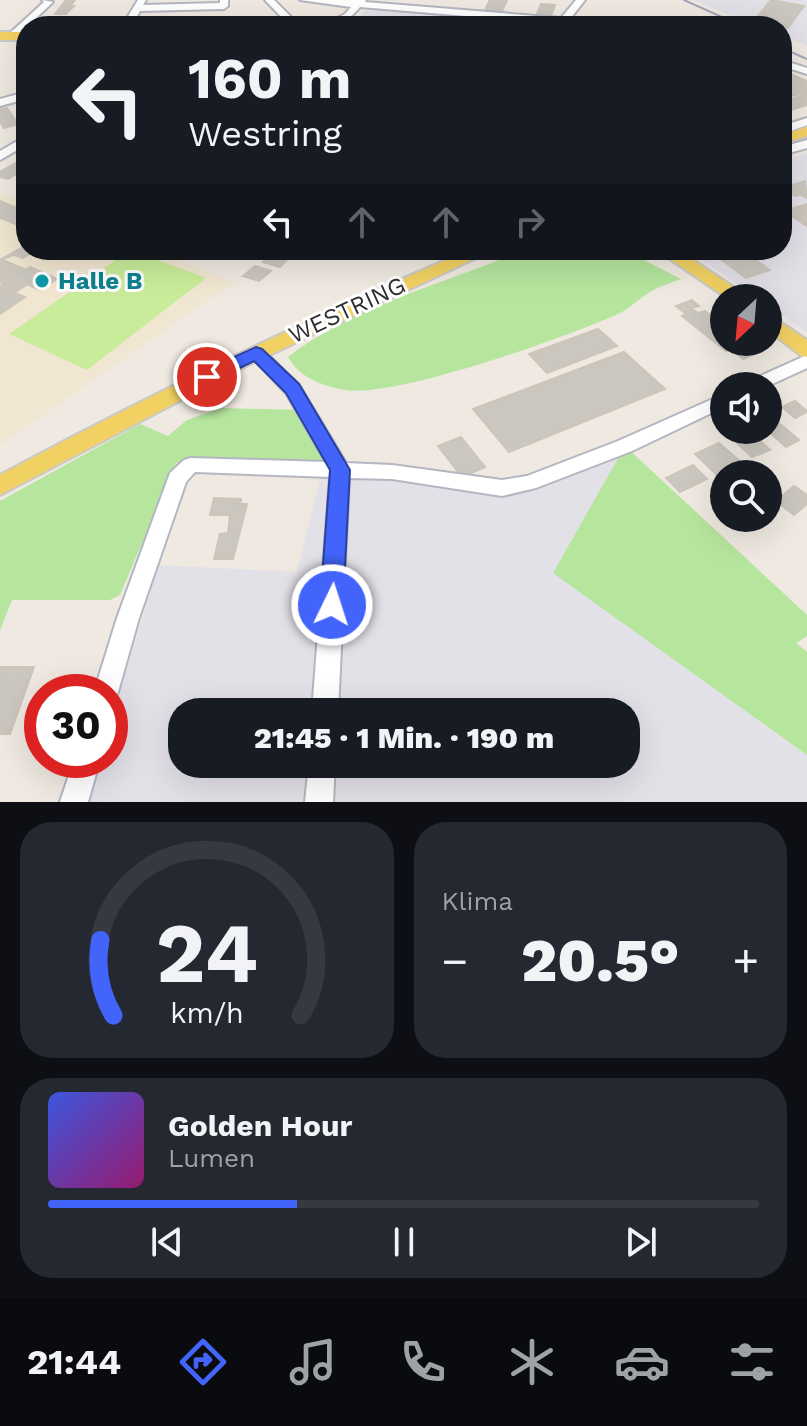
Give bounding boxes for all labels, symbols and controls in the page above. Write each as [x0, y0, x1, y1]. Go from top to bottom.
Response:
text: 160 m [188, 46, 351, 112]
icon: left [56, 48, 160, 152]
text: Westring [188, 113, 342, 155]
icon: left [256, 200, 300, 244]
icon: ahead [340, 200, 384, 244]
icon: ahead [424, 200, 468, 244]
icon: right [508, 200, 552, 244]
place label: Halle B [58, 267, 143, 295]
street label: WESTRING [284, 271, 410, 349]
marker: Halle B [33, 272, 51, 290]
north arrow [710, 284, 782, 356]
map controls [710, 284, 782, 532]
pin [173, 343, 241, 411]
icon: arrive [185, 355, 229, 399]
button: sound [710, 372, 782, 444]
button: search [710, 460, 782, 532]
position arrow [290, 563, 374, 647]
speed limit sign: 30 [24, 674, 128, 778]
text: 21:45 · 1 Min. · 190 m [254, 720, 554, 755]
text: Klima [442, 886, 513, 916]
text: 24 [156, 905, 258, 1002]
text: 20.5° [521, 925, 679, 996]
text: − [442, 935, 468, 987]
text: + [732, 935, 759, 987]
text: km/h [170, 996, 244, 1030]
text: Golden Hour [168, 1108, 352, 1143]
text: Lumen [168, 1143, 255, 1173]
icon: previous [145, 1220, 189, 1264]
icon: pause [382, 1220, 426, 1264]
icon: next [619, 1220, 663, 1264]
icon: directions [175, 1334, 231, 1390]
icon: music [285, 1334, 341, 1390]
icon: phone [395, 1334, 451, 1390]
icon: climate [504, 1334, 560, 1390]
icon: car [614, 1334, 670, 1390]
icon: filters [724, 1334, 780, 1390]
text: 21:44 [27, 1341, 121, 1383]

